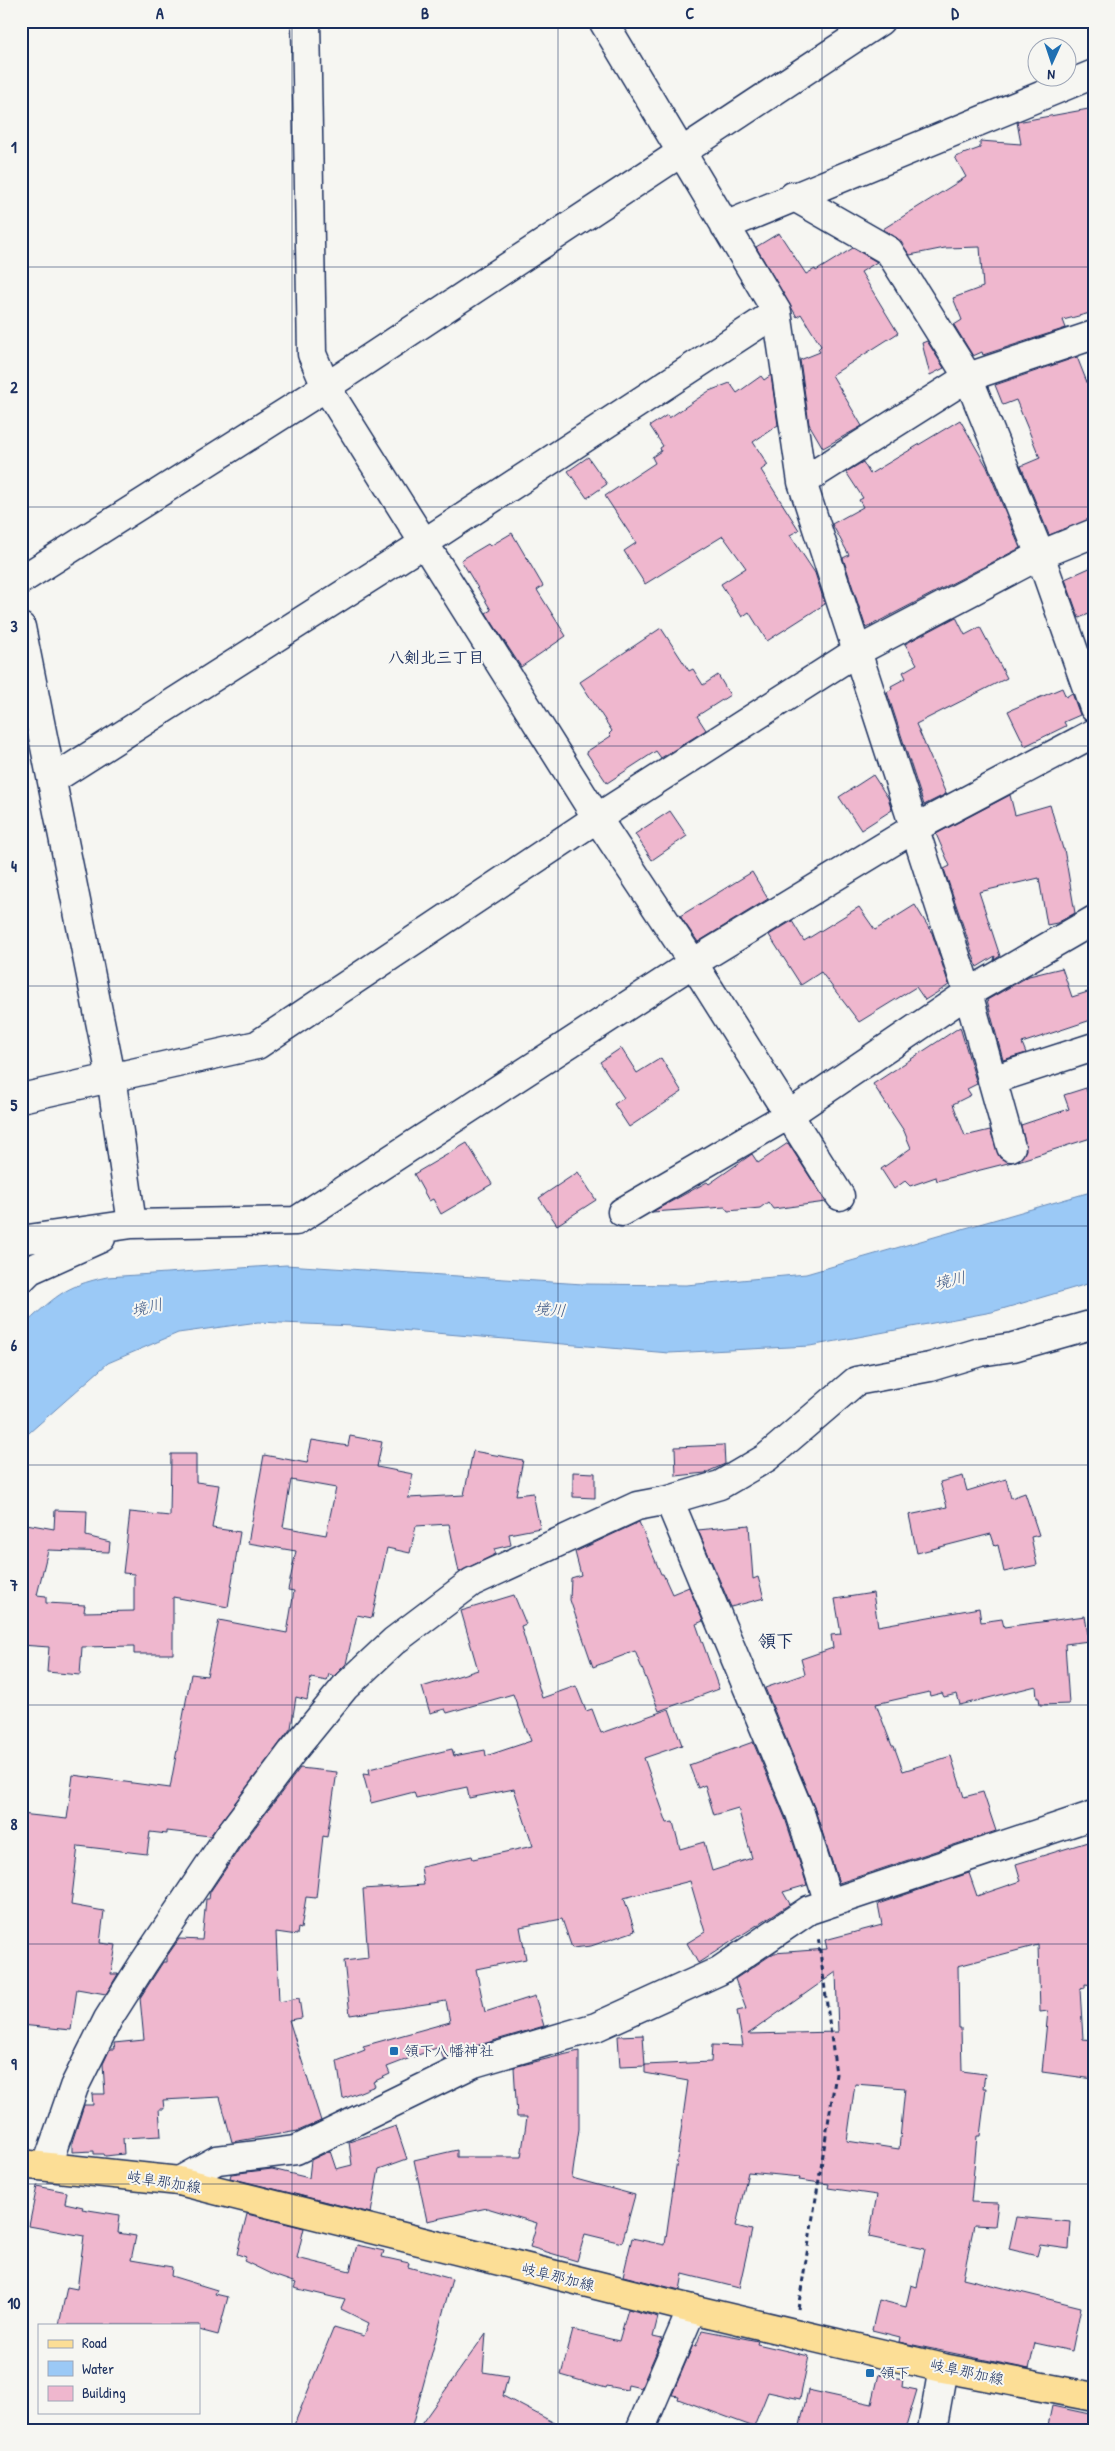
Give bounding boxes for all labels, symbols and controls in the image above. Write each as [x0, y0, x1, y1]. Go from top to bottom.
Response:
text: A [156, 2, 164, 24]
text: B [421, 2, 429, 24]
text: C [686, 2, 695, 24]
text: D [951, 2, 959, 24]
north arrow [1028, 38, 1078, 88]
text: N [1047, 66, 1056, 85]
text: 1 [11, 136, 17, 158]
text: 2 [10, 376, 18, 398]
text: 3 [10, 615, 18, 637]
district label: 八剣北三丁目 [388, 646, 484, 668]
text: 4 [11, 855, 17, 877]
text: 5 [11, 1094, 18, 1116]
water label: 境川 [932, 1266, 968, 1294]
water label: 境川 [129, 1293, 165, 1321]
water label: 境川 [533, 1297, 567, 1321]
text: 6 [11, 1334, 18, 1356]
text: 7 [9, 1574, 18, 1596]
district label: 領下 [758, 1628, 794, 1653]
text: 8 [11, 1813, 18, 1835]
place label: 領下八幡神社 [404, 2040, 494, 2061]
marker: 領下八幡神社 [388, 2045, 400, 2057]
text: 9 [11, 2053, 17, 2075]
street label: 岐阜那加線 [125, 2165, 203, 2198]
street label: 岐阜那加線 [519, 2257, 597, 2296]
text: 10 [8, 2292, 20, 2314]
legend [38, 2324, 200, 2414]
text: Road [82, 2332, 107, 2353]
street label: 岐阜那加線 [928, 2353, 1006, 2390]
text: Water [82, 2358, 114, 2379]
place label: 領下 [880, 2362, 910, 2383]
marker: 領下 [864, 2367, 876, 2379]
text: Building [82, 2382, 126, 2403]

